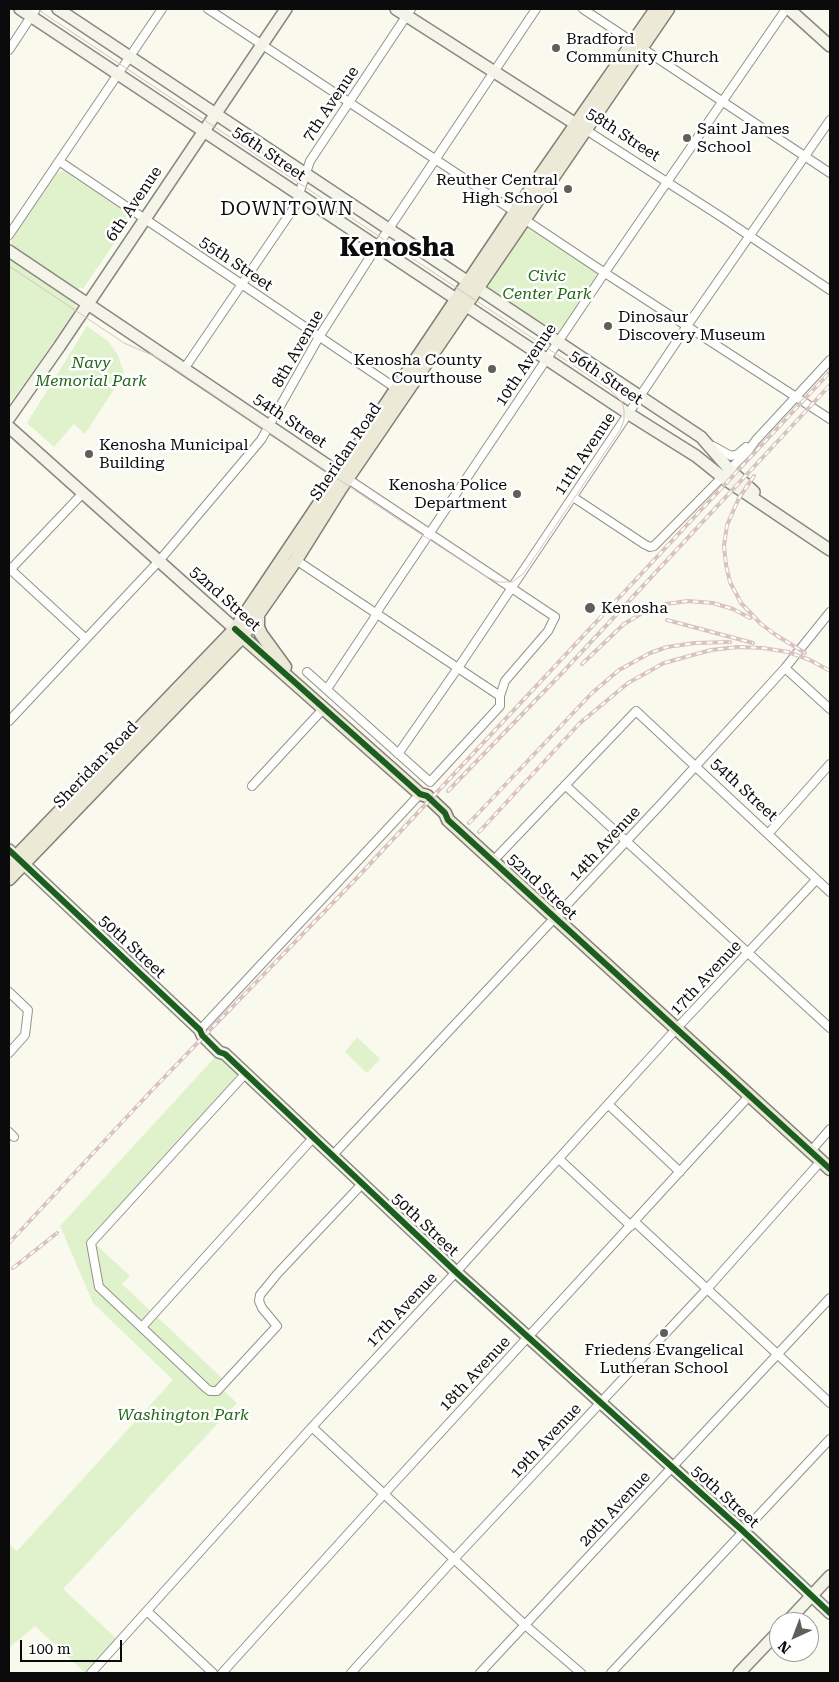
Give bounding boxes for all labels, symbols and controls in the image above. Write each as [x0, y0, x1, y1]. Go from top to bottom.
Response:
place label: Bradford Community Church [566, 29, 719, 67]
marker: Bradford Community Church [550, 42, 562, 54]
street label: 7th Avenue [299, 63, 363, 145]
street label: 58th Street [582, 104, 664, 166]
place label: Saint James School [697, 119, 789, 157]
street label: 56th Street [229, 123, 309, 185]
marker: Saint James School [681, 132, 693, 144]
street label: 6th Avenue [102, 163, 166, 245]
place label: Reuther Central High School [436, 170, 558, 208]
marker: Reuther Central High School [562, 183, 574, 195]
district label: DOWNTOWN [219, 198, 355, 220]
district label: Kenosha [339, 232, 455, 264]
street label: 55th Street [196, 233, 276, 295]
park label: Civic Center Park [503, 266, 591, 304]
street label: 8th Avenue [268, 307, 328, 391]
place label: Dinosaur Discovery Museum [618, 307, 766, 345]
street label: 10th Avenue [491, 320, 561, 410]
marker: Dinosaur Discovery Museum [602, 320, 614, 332]
street label: 56th Street [566, 347, 646, 409]
place label: Kenosha County Courthouse [354, 350, 482, 388]
park label: Navy Memorial Park [35, 353, 147, 391]
marker: Kenosha County Courthouse [486, 363, 498, 375]
street label: 54th Street [250, 390, 330, 452]
street label: Sheridan Road [306, 400, 386, 504]
street label: 11th Avenue [550, 409, 620, 499]
place label: Kenosha Municipal Building [99, 435, 248, 473]
marker: Kenosha Municipal Building [83, 448, 95, 460]
place label: Kenosha Police Department [389, 475, 507, 513]
marker: Kenosha Police Department [511, 488, 523, 500]
street label: 52nd Street [186, 562, 264, 636]
place label: Kenosha [601, 598, 668, 618]
marker: Kenosha [583, 601, 597, 615]
street label: Sheridan Road [50, 718, 142, 812]
street label: 54th Street [707, 754, 781, 826]
street label: 14th Avenue [565, 802, 645, 886]
street label: 52nd Street [503, 850, 581, 924]
street label: 50th Street [95, 911, 169, 983]
street label: 17th Avenue [666, 936, 746, 1020]
street label: 50th Street [388, 1189, 462, 1261]
street label: 17th Avenue [362, 1268, 442, 1352]
marker: Friedens Evangelical Lutheran School [658, 1327, 670, 1339]
street label: 18th Avenue [435, 1332, 515, 1416]
place label: Friedens Evangelical Lutheran School [585, 1340, 743, 1378]
street label: 19th Avenue [506, 1399, 586, 1483]
park label: Washington Park [117, 1405, 249, 1425]
street label: 50th Street [687, 1462, 763, 1532]
street label: 20th Avenue [575, 1467, 655, 1551]
north arrow [769, 1612, 819, 1662]
scale bar [22, 1630, 125, 1662]
text: N [775, 1638, 794, 1657]
text: 100 m [28, 1640, 71, 1658]

